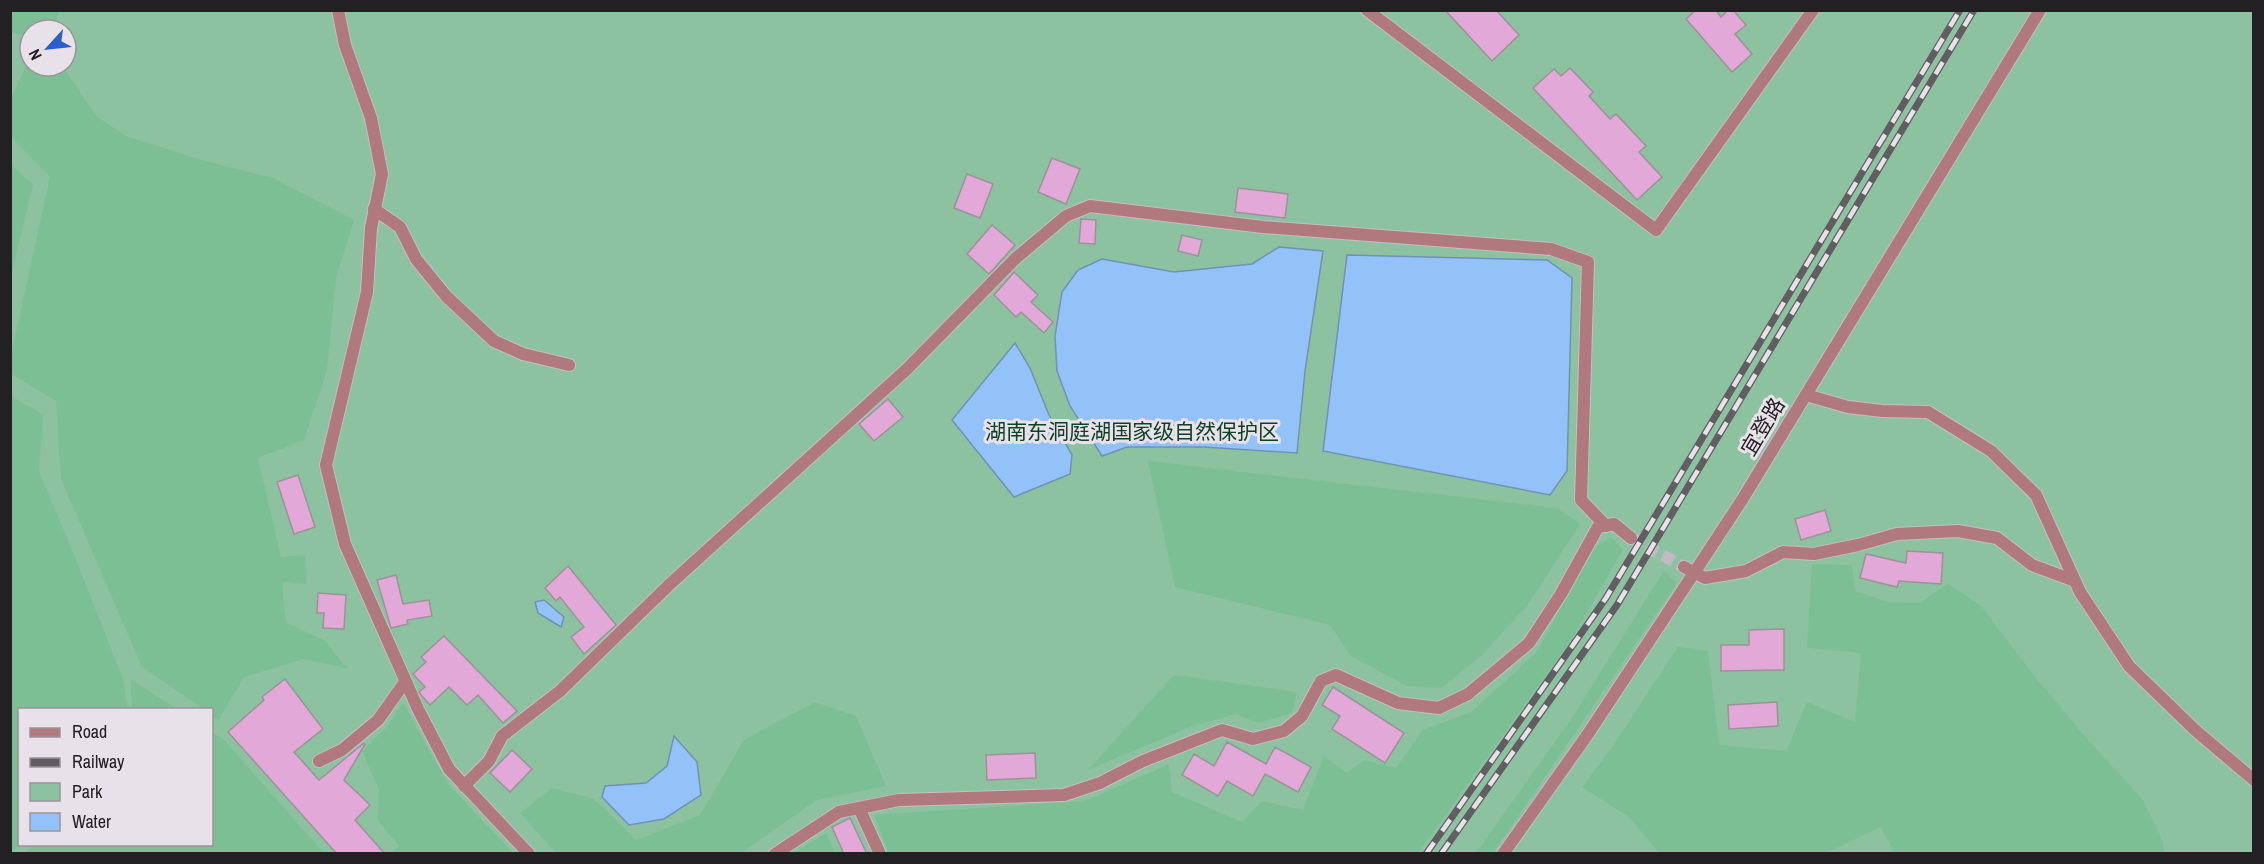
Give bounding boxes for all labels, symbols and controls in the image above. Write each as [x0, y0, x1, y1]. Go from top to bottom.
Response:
north arrow [18, 18, 78, 78]
text: N [23, 46, 47, 64]
street label: 宜登路 [1734, 392, 1791, 461]
park label: 湖南东洞庭湖国家级自然保护区 [985, 417, 1279, 446]
legend [18, 708, 213, 846]
text: Road [72, 719, 107, 744]
text: Railway [72, 749, 125, 774]
text: Park [72, 779, 103, 804]
text: Water [72, 809, 111, 834]

